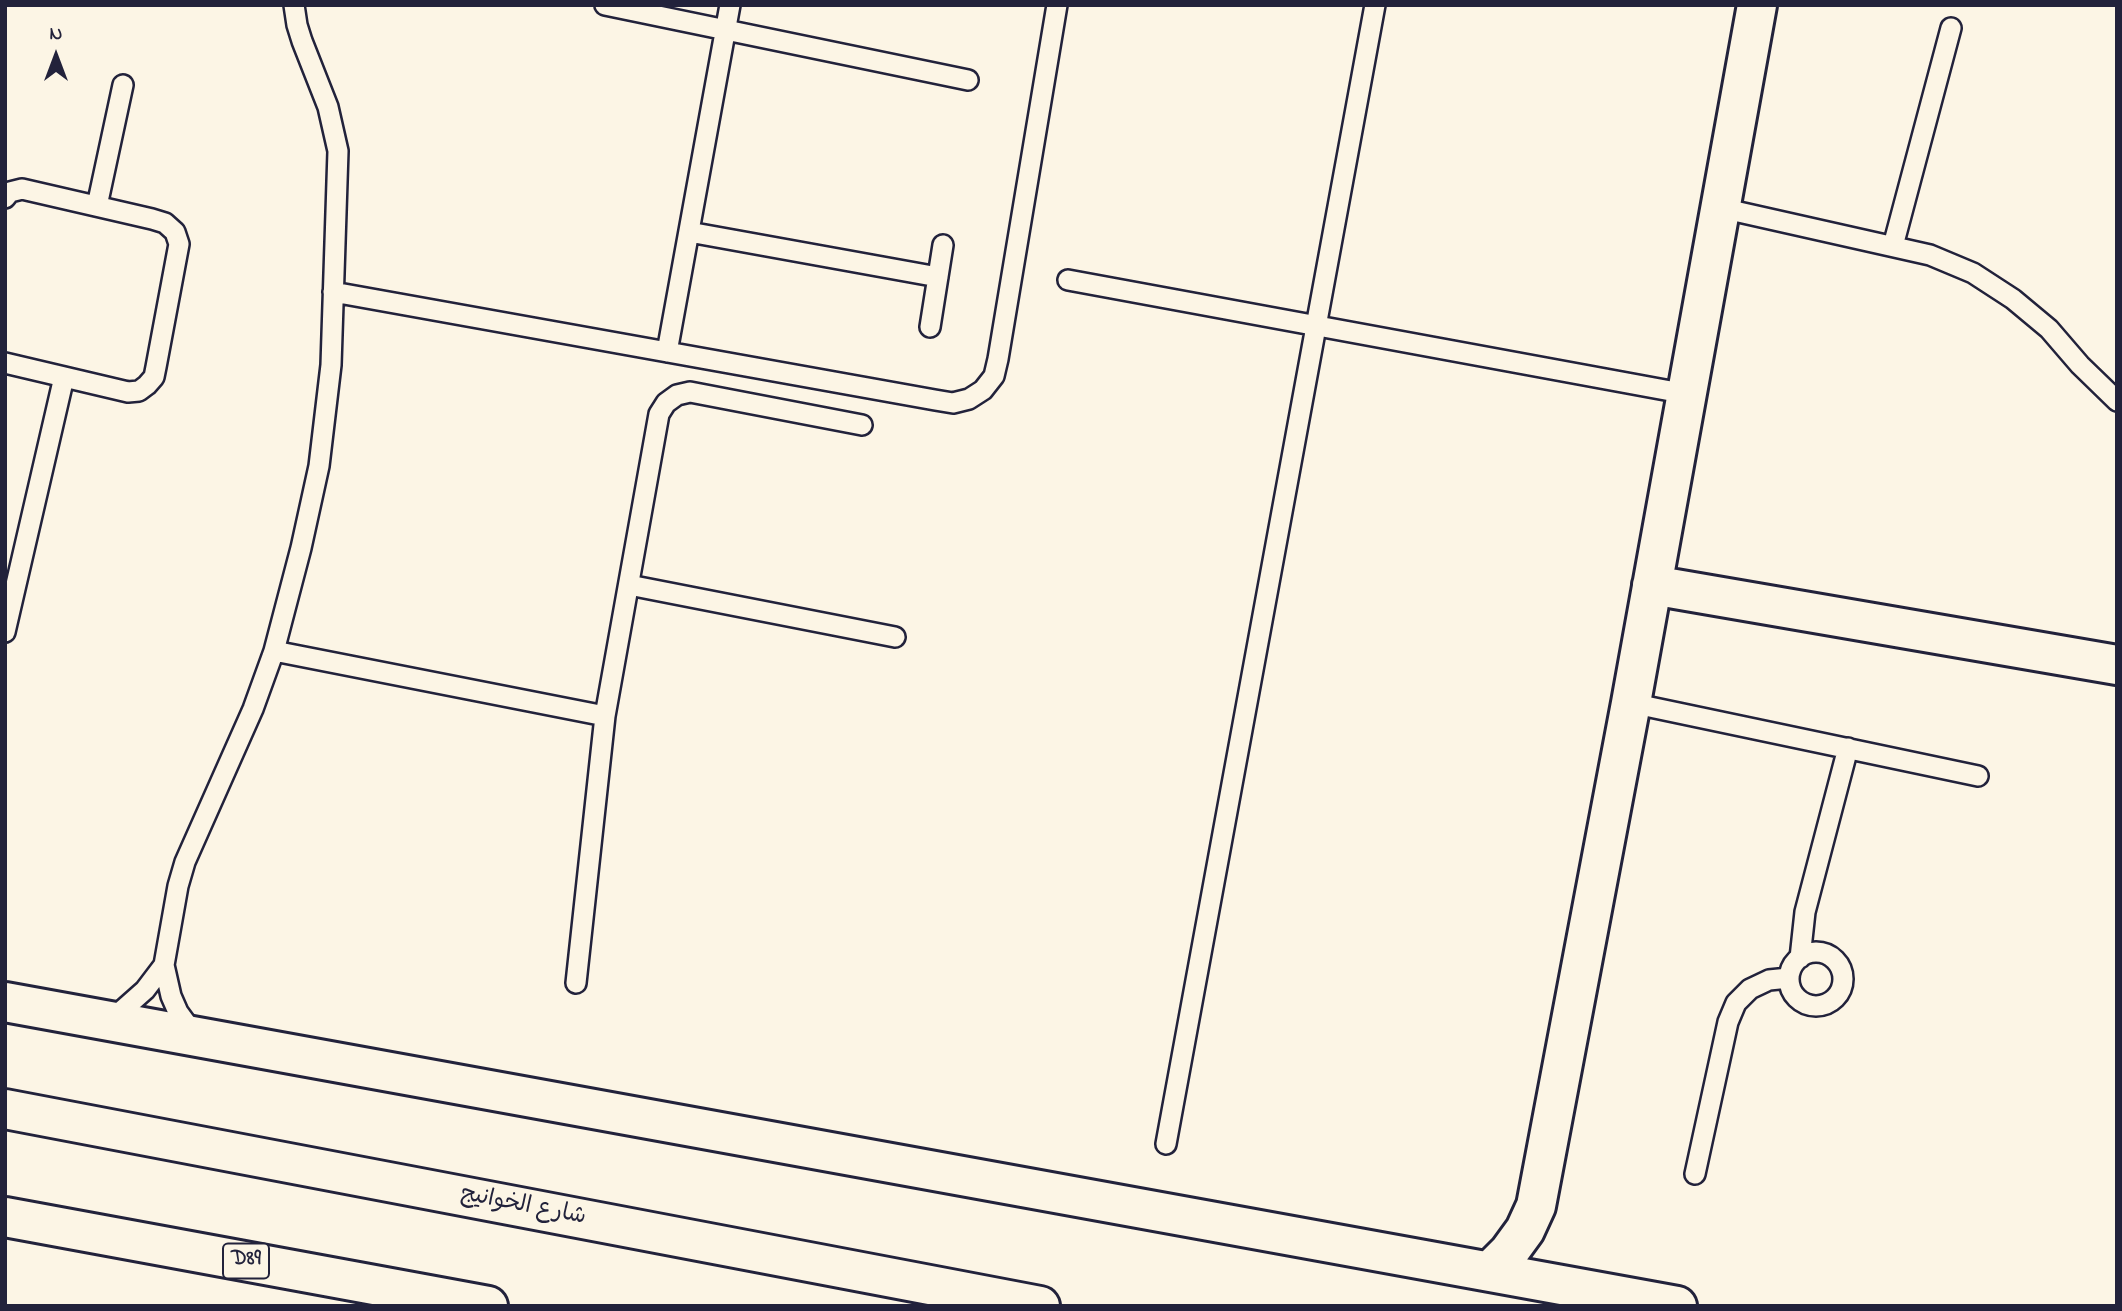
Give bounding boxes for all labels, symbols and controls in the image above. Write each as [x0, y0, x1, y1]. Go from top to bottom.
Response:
north arrow [21, 21, 91, 91]
text: N [50, 21, 62, 48]
street label: شارع الخوانيج [458, 1181, 588, 1233]
road number: D89 [223, 1244, 269, 1278]

